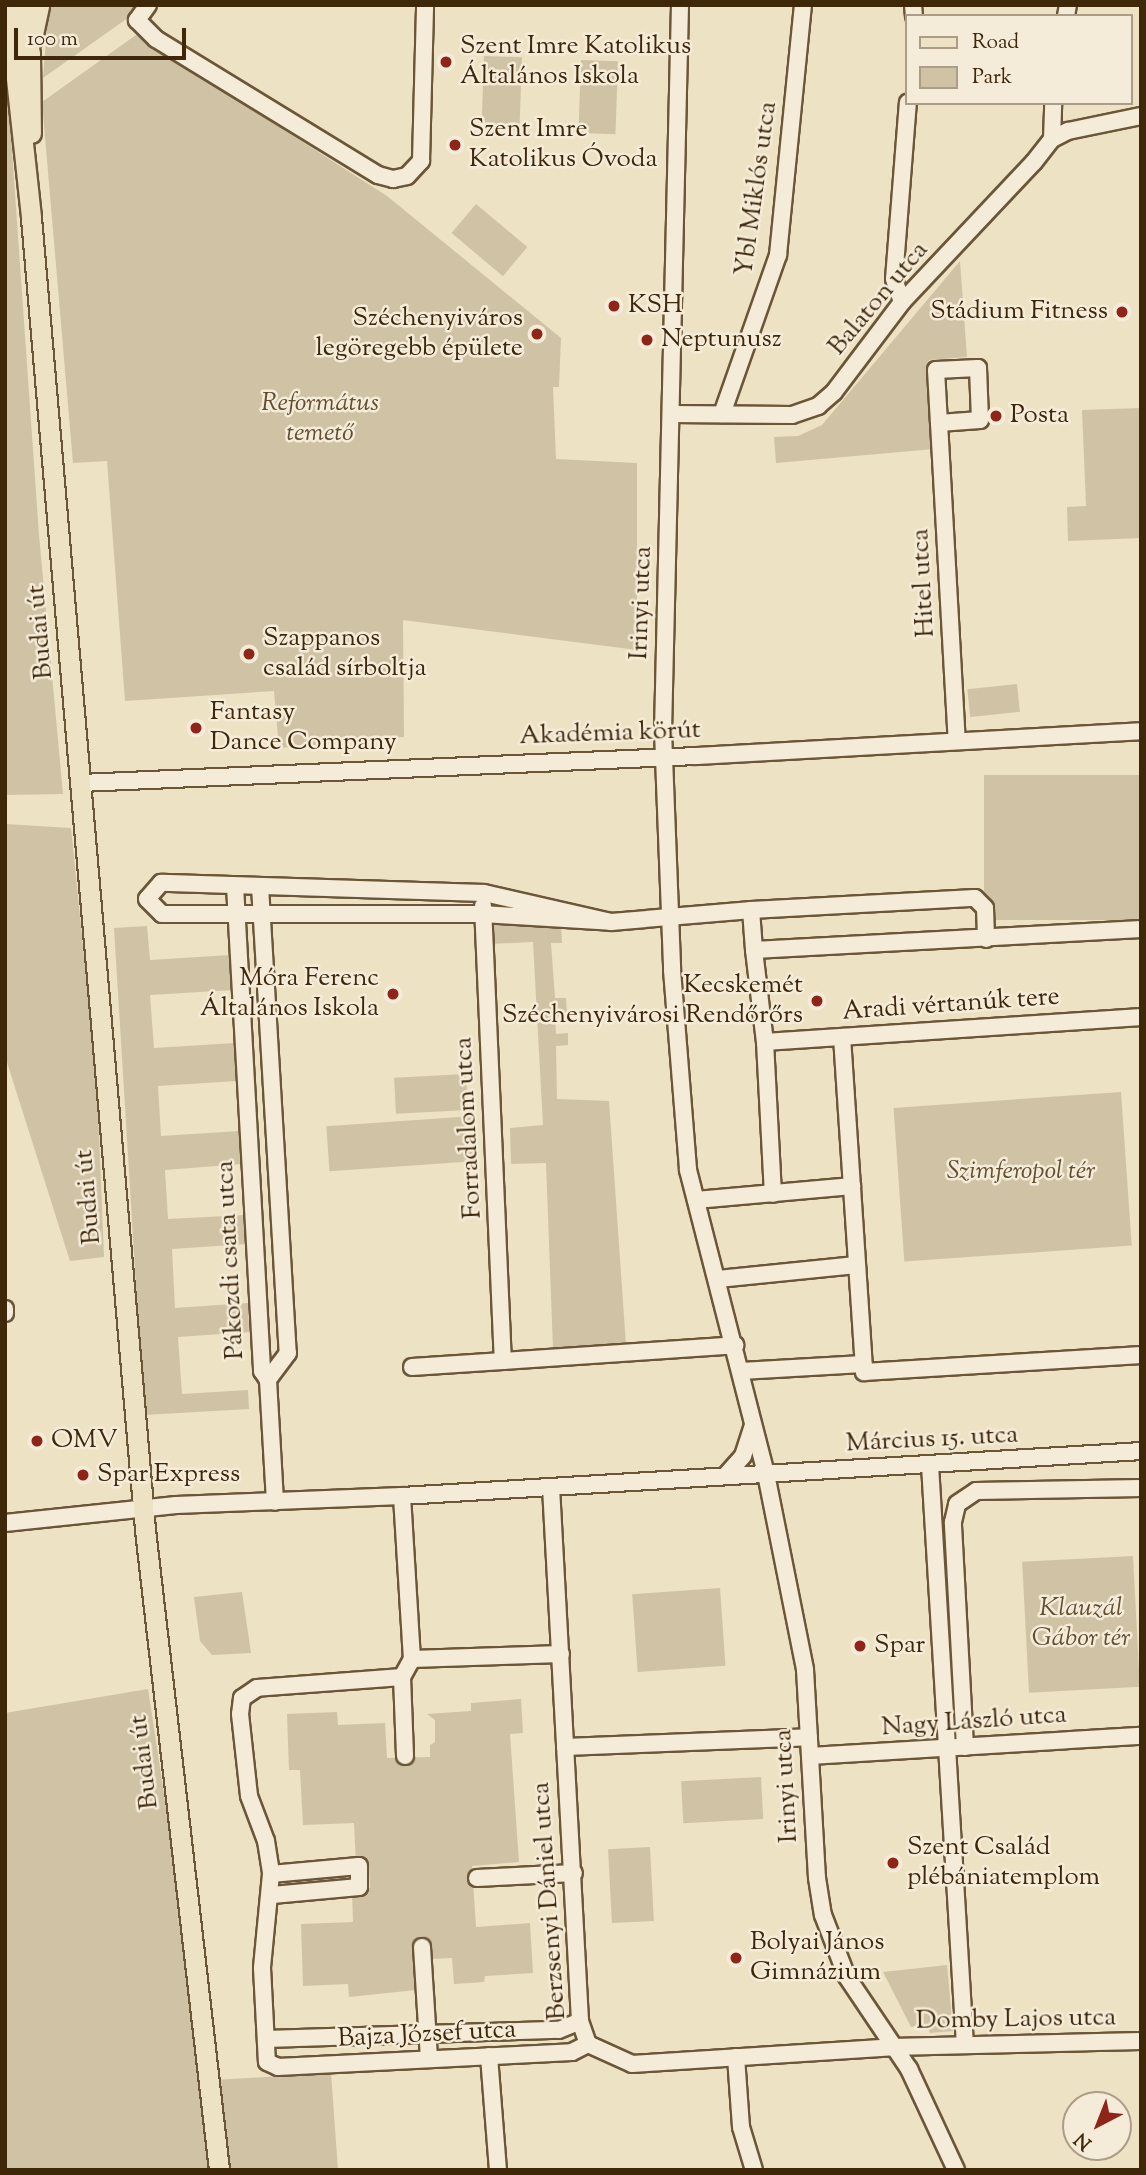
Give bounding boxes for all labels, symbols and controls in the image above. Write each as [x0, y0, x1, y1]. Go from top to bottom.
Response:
scale bar [18, 14, 189, 58]
legend [904, 14, 1132, 105]
text: 100 m [27, 25, 78, 55]
text: Road [972, 28, 1019, 58]
place label: Szent Imre Katolikus Általános Iskola [460, 31, 691, 92]
marker: Szent Imre Katolikus Általános Iskola [438, 54, 454, 70]
text: Park [972, 63, 1012, 93]
street label: Ybl Miklós utca [729, 100, 785, 278]
place label: Szent Imre Katolikus Óvoda [469, 114, 657, 176]
marker: Szent Imre Katolikus Óvoda [447, 137, 463, 153]
street label: Balaton utca [822, 236, 936, 362]
place label: KSH [628, 290, 682, 322]
place label: Stádium Fitness [930, 296, 1108, 328]
marker: KSH [606, 298, 622, 314]
place label: Széchenyiváros legöregebb épülete [316, 303, 523, 364]
marker: Stádium Fitness [1114, 304, 1130, 320]
place label: Neptunusz [661, 324, 782, 356]
marker: Széchenyiváros legöregebb épülete [529, 326, 545, 342]
marker: Neptunusz [639, 332, 655, 348]
park label: Református temető [261, 388, 379, 450]
place label: Posta [1010, 400, 1069, 432]
marker: Posta [988, 408, 1004, 424]
street label: Hitel utca [906, 528, 942, 638]
street label: Irinyi utca [624, 546, 660, 660]
street label: Budai út [21, 583, 61, 681]
place label: Szappanos család sírboltja [263, 623, 427, 684]
marker: Szappanos család sírboltja [241, 646, 257, 662]
place label: Fantasy Dance Company [210, 697, 397, 758]
street label: Akadémia körút [519, 715, 701, 753]
marker: Fantasy Dance Company [188, 720, 204, 736]
place label: Móra Ferenc Általános Iskola [200, 963, 379, 1024]
place label: Kecskemét Széchenyivárosi Rendőrőrs [502, 970, 803, 1032]
street label: Aradi vértanúk tere [841, 982, 1061, 1028]
marker: Móra Ferenc Általános Iskola [385, 986, 401, 1002]
marker: Kecskemét Széchenyivárosi Rendőrőrs [809, 993, 825, 1009]
street label: Forradalom utca [449, 1036, 489, 1220]
street label: Budai út [69, 1148, 109, 1246]
park label: Szimferopol tér [947, 1156, 1095, 1188]
street label: Pákozdi csata utca [210, 1160, 252, 1360]
street label: Március 15. utca [845, 1420, 1019, 1460]
place label: OMV [51, 1425, 118, 1457]
marker: OMV [29, 1433, 45, 1449]
place label: Spar Express [97, 1459, 240, 1491]
marker: Spar Express [75, 1467, 91, 1483]
park label: Klauzál Gábor tér [1032, 1593, 1130, 1654]
place label: Spar [874, 1630, 925, 1662]
marker: Spar [852, 1638, 868, 1654]
street label: Nagy László utca [880, 1700, 1068, 1744]
street label: Budai út [124, 1713, 166, 1811]
street label: Irinyi utca [768, 1728, 806, 1844]
street label: Berzsenyi Dániel utca [526, 1781, 574, 2021]
place label: Szent Család plébániatemplom [907, 1832, 1100, 1894]
marker: Szent Család plébániatemplom [885, 1855, 901, 1871]
place label: Bolyai János Gimnázium [750, 1927, 884, 1988]
marker: Bolyai János Gimnázium [728, 1950, 744, 1966]
street label: Domby Lajos utca [916, 2003, 1116, 2037]
street label: Bajza József utca [337, 2015, 517, 2055]
north arrow [1062, 2091, 1132, 2161]
text: N [1069, 2125, 1099, 2156]

